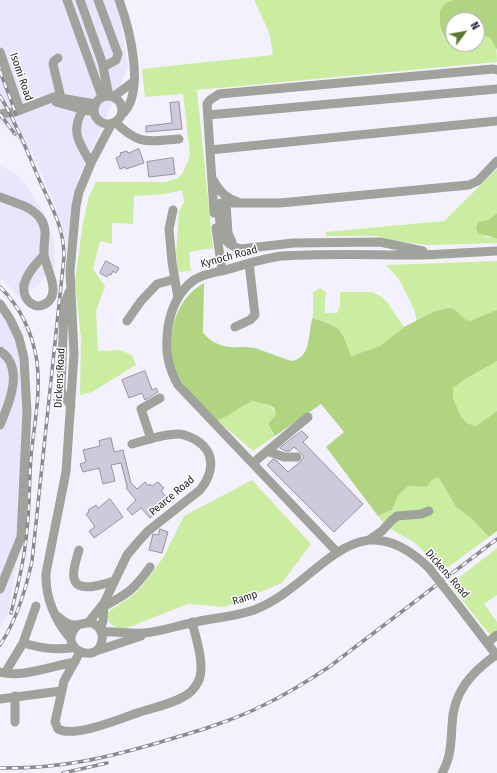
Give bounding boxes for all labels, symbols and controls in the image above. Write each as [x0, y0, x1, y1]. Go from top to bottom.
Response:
north arrow [445, 12, 485, 52]
text: N [467, 20, 482, 32]
street label: Isomi Road [7, 51, 35, 103]
street label: Kynoch Road [199, 243, 259, 271]
street label: Dickens Road [52, 348, 68, 408]
street label: Pearce Road [147, 473, 197, 519]
street label: Dickens Road [422, 547, 472, 601]
street label: Ramp [231, 588, 259, 608]

